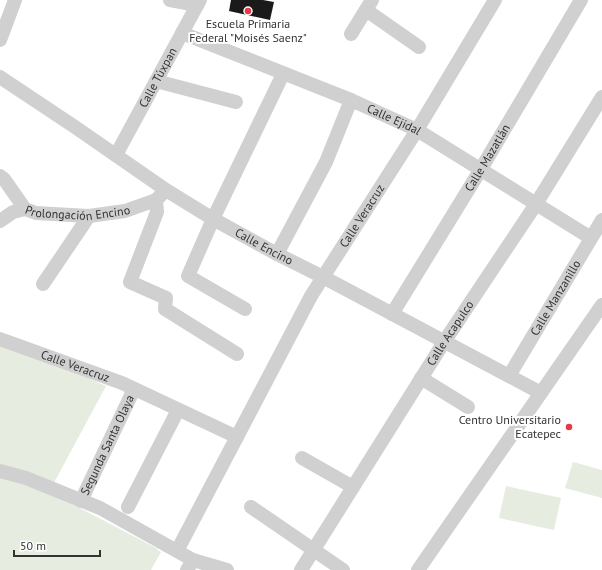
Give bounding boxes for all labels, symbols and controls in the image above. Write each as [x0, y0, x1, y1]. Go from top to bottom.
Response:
marker: Escuela Primaria Federal "Moisés Saenz" [243, 6, 253, 16]
place label: Escuela Primaria Federal "Moisés Saenz" [189, 16, 307, 45]
street label: Calle Túxpan [135, 45, 180, 110]
street label: Calle Ejidal [365, 100, 425, 138]
street label: Calle Mazatlán [461, 121, 513, 194]
street label: Calle Veracruz [336, 181, 387, 250]
street label: Prolongación Encino [23, 202, 132, 223]
street label: Calle Encino [233, 225, 296, 268]
street label: Calle Manzanillo [527, 257, 584, 338]
street label: Calle Acapulco [423, 297, 477, 368]
street label: Calle Veracruz [39, 346, 112, 385]
street label: Segunda Santa Olaya [77, 392, 137, 497]
place label: Centro Universitario Ecatepec [459, 412, 562, 441]
marker: Centro Universitario Ecatepec [564, 422, 574, 432]
scale bar [14, 532, 100, 558]
text: 50 m [20, 538, 46, 553]

